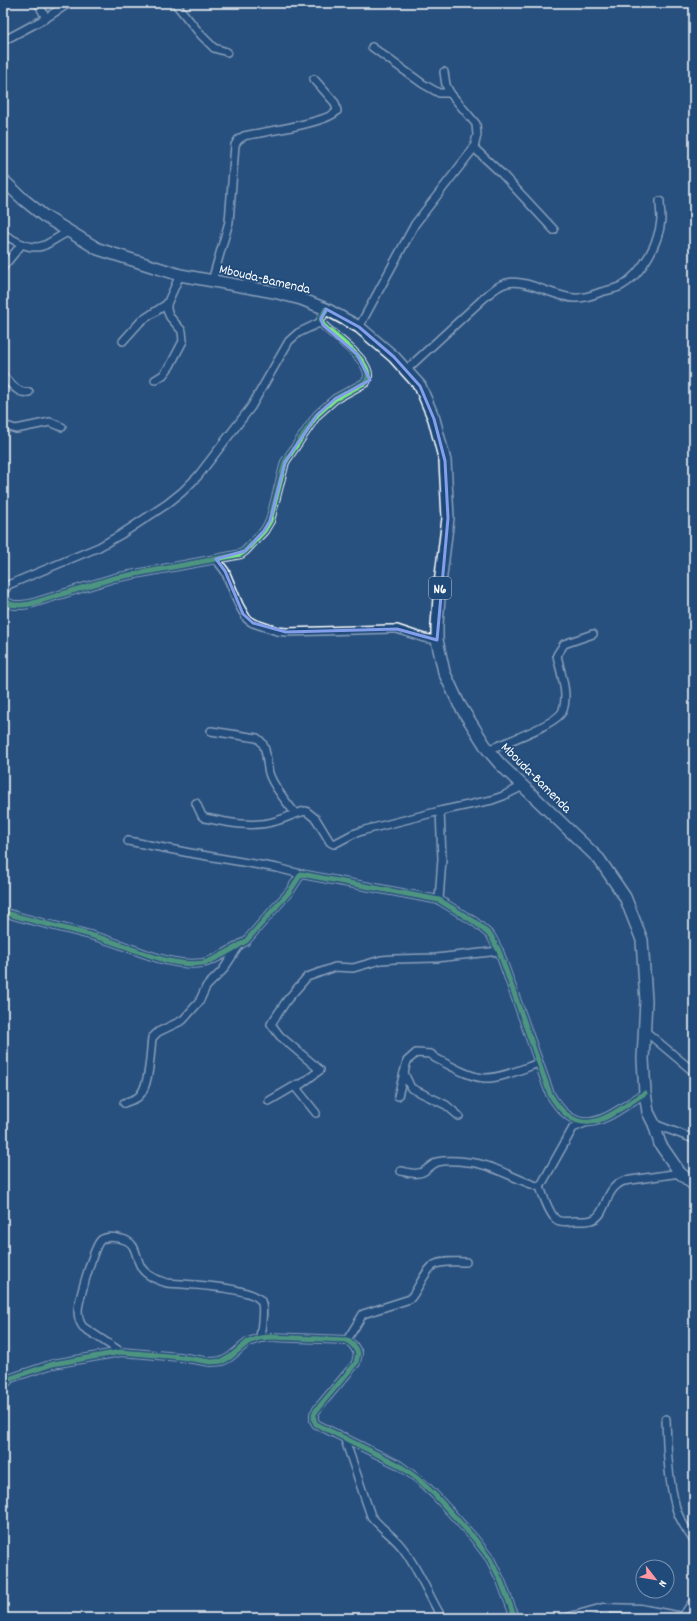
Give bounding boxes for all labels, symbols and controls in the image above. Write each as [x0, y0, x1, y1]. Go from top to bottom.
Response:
street label: Mbouda-Bamenda [217, 260, 313, 300]
road number: N6 [429, 577, 451, 599]
street label: Mbouda-Bamenda [496, 738, 576, 819]
north arrow [635, 1559, 675, 1599]
text: N [653, 1577, 670, 1590]

